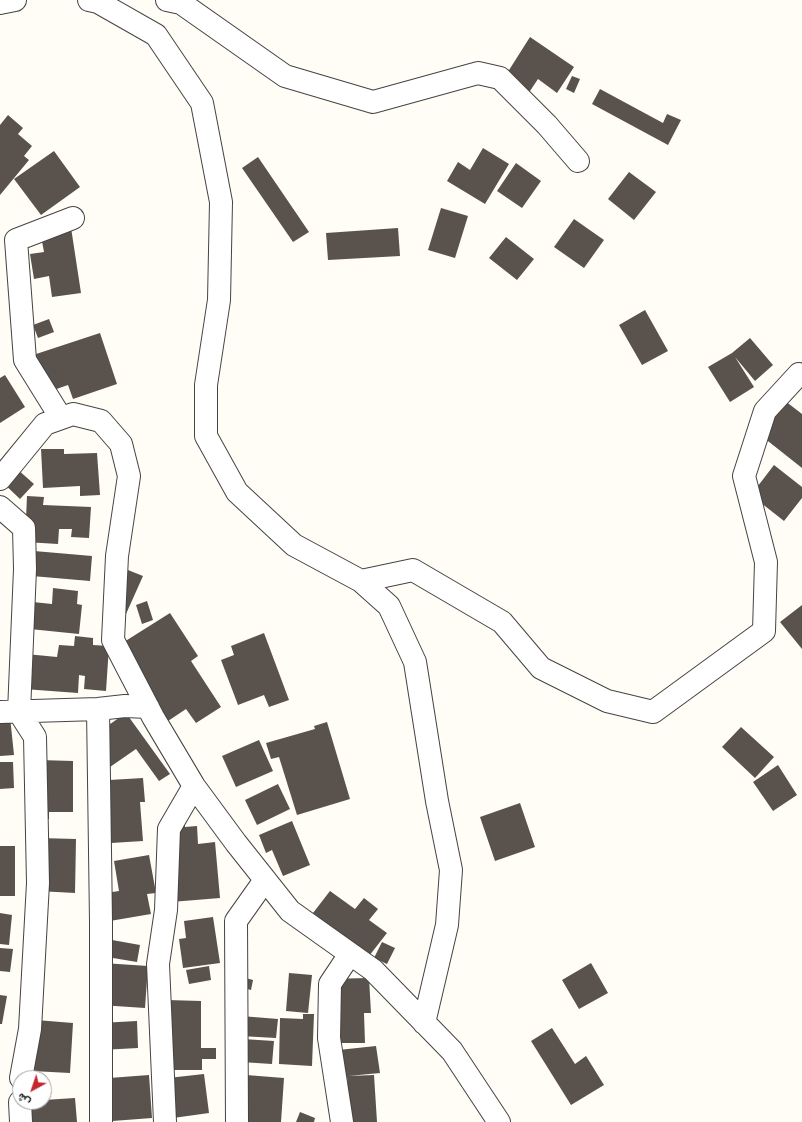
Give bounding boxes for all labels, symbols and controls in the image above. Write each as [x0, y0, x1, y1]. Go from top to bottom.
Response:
north arrow [12, 1070, 52, 1110]
text: ش [14, 1088, 35, 1110]

